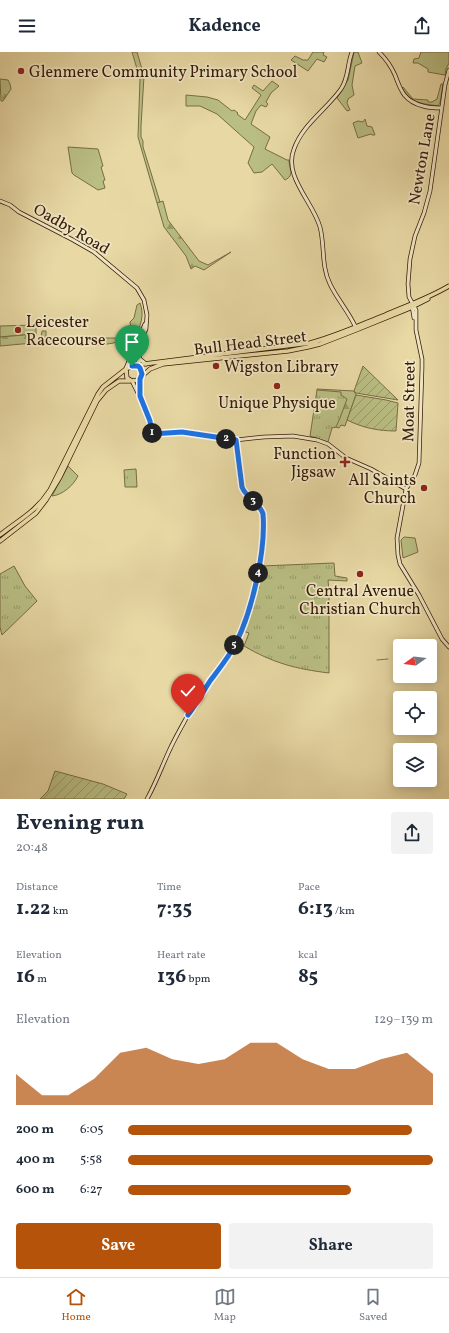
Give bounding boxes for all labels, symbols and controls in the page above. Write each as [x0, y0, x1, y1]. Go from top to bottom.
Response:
text: Kadence [188, 14, 261, 39]
icon: menu [16, 15, 38, 37]
icon: share [411, 15, 433, 37]
place label: Glenmere Community Primary School [29, 62, 298, 84]
marker: Glenmere Community Primary School [16, 66, 26, 76]
street label: Newton Lane [404, 112, 442, 207]
street label: Oadby Road [29, 199, 113, 260]
place label: Leicester Racecourse [26, 312, 105, 352]
marker: Leicester Racecourse [13, 325, 23, 335]
pin [115, 325, 149, 366]
street label: Bull Head Street [193, 326, 308, 362]
icon: arrive [121, 331, 143, 353]
place label: Wigston Library [224, 357, 339, 379]
street label: Moat Street [398, 360, 422, 442]
marker: Wigston Library [211, 361, 221, 371]
marker: Unique Physique [272, 381, 282, 391]
place label: Unique Physique [218, 393, 336, 415]
pin: 1 [142, 423, 162, 443]
text: 1 [150, 425, 154, 440]
pin: 2 [216, 429, 236, 449]
text: 2 [223, 431, 229, 446]
place label: Function Jigsaw [273, 444, 337, 484]
marker: Function Jigsaw [339, 456, 351, 468]
place label: All Saints Church [348, 470, 416, 510]
marker: All Saints Church [419, 483, 429, 493]
pin: 3 [243, 491, 263, 511]
text: 3 [250, 493, 256, 508]
pin: 4 [248, 563, 268, 583]
text: 4 [255, 565, 261, 580]
marker: Central Avenue Christian Church [355, 569, 365, 579]
place label: Central Avenue Christian Church [299, 581, 421, 621]
pin: 5 [224, 635, 244, 655]
text: 5 [231, 637, 237, 652]
north arrow [393, 639, 437, 683]
map controls [393, 639, 437, 787]
pin [171, 674, 205, 715]
icon: check [177, 680, 199, 702]
button: locate [393, 691, 437, 735]
button: layers [393, 743, 437, 787]
text: Evening run [16, 808, 145, 839]
button: share [391, 812, 433, 854]
text: 20:48 [16, 839, 48, 857]
text: Distance [16, 880, 58, 895]
text: Time [157, 880, 181, 895]
text: Pace [298, 880, 320, 895]
text: 1.22 [16, 895, 51, 923]
text: 7:35 [157, 895, 192, 923]
text: 6:13 [298, 895, 333, 923]
text: km [51, 904, 68, 919]
text: /km [333, 904, 355, 919]
text: Elevation [16, 948, 62, 963]
text: Heart rate [157, 948, 206, 963]
text: kcal [298, 948, 318, 963]
text: 16 [16, 963, 35, 991]
text: 136 [157, 963, 186, 991]
text: 85 [298, 963, 318, 991]
text: m [35, 972, 47, 987]
text: bpm [186, 972, 211, 987]
text: Elevation [16, 1011, 70, 1029]
text: 129–139 m [374, 1011, 433, 1029]
text: 200 m [16, 1121, 54, 1139]
text: 6:05 [80, 1121, 104, 1139]
text: 400 m [16, 1151, 55, 1169]
text: 5:58 [80, 1151, 102, 1169]
text: 600 m [16, 1181, 54, 1199]
text: 6:27 [80, 1181, 103, 1199]
button: Save [16, 1223, 221, 1269]
button: Share [229, 1223, 433, 1269]
tab: Home [62, 1286, 91, 1325]
tab: Map [214, 1286, 236, 1325]
tab: Saved [359, 1286, 387, 1325]

